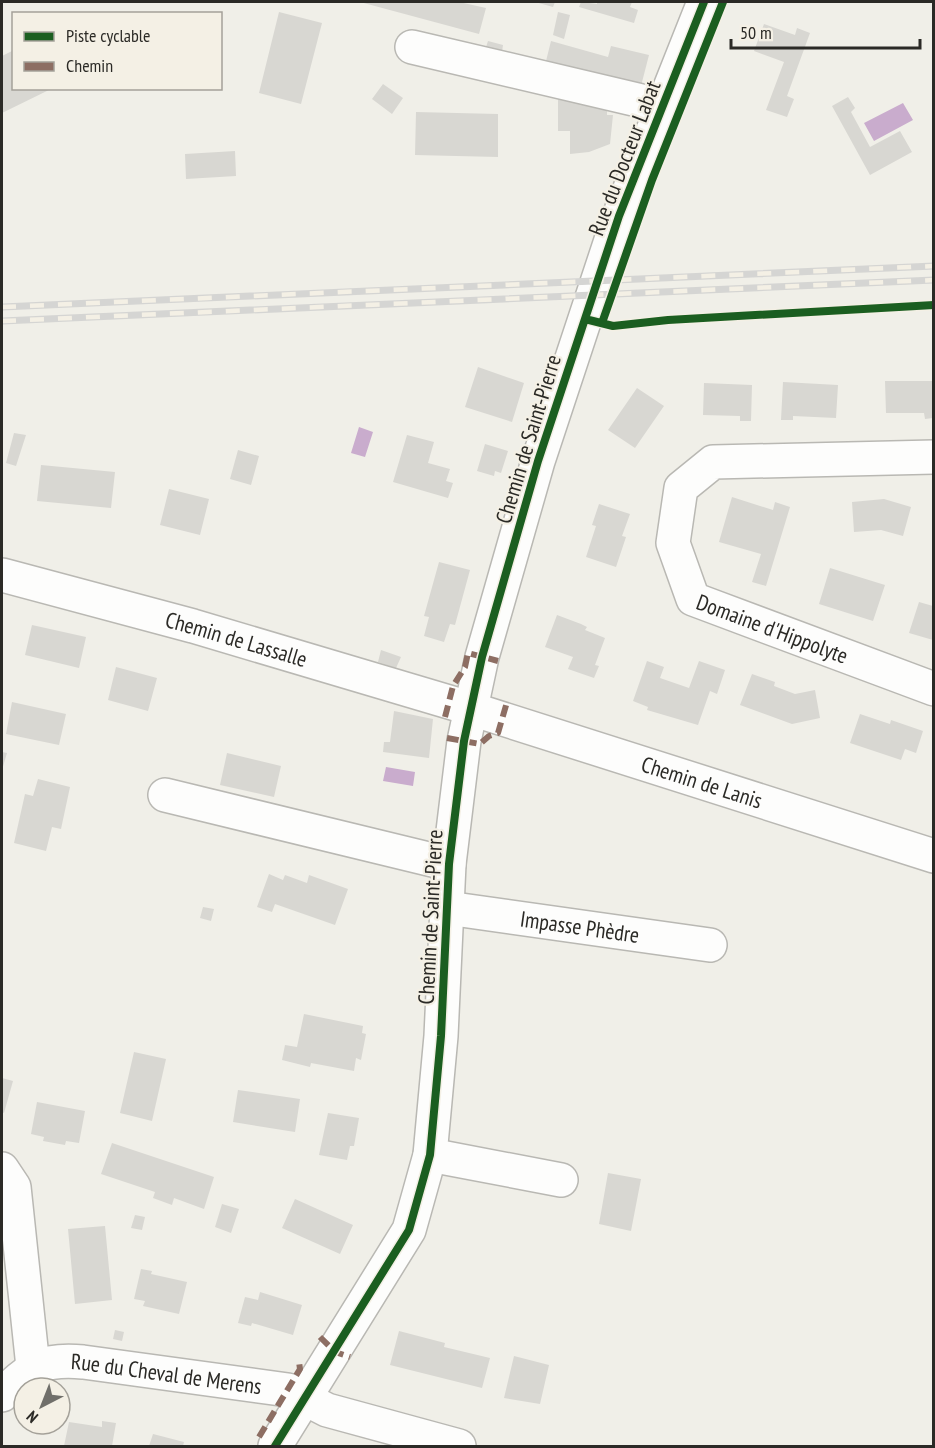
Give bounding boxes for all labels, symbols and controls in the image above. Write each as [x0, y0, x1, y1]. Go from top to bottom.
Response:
legend [12, 12, 222, 90]
scale bar [731, 12, 920, 50]
text: 50 m [740, 21, 772, 44]
text: Piste cyclable [66, 24, 150, 47]
text: Chemin [66, 54, 113, 77]
street label: Rue du Docteur Labat [582, 77, 666, 239]
street label: Chemin de Saint-Pierre [489, 351, 567, 527]
street label: Domaine d'Hippolyte [693, 588, 852, 670]
street label: Chemin de Lassalle [162, 605, 311, 673]
street label: Chemin de Lanis [638, 750, 766, 814]
street label: Chemin de Saint-Pierre [411, 829, 449, 1005]
street label: Impasse Phèdre [518, 904, 641, 949]
street label: Rue du Cheval de Merens [70, 1347, 263, 1400]
north arrow [12, 1376, 72, 1436]
text: N [22, 1407, 42, 1427]

